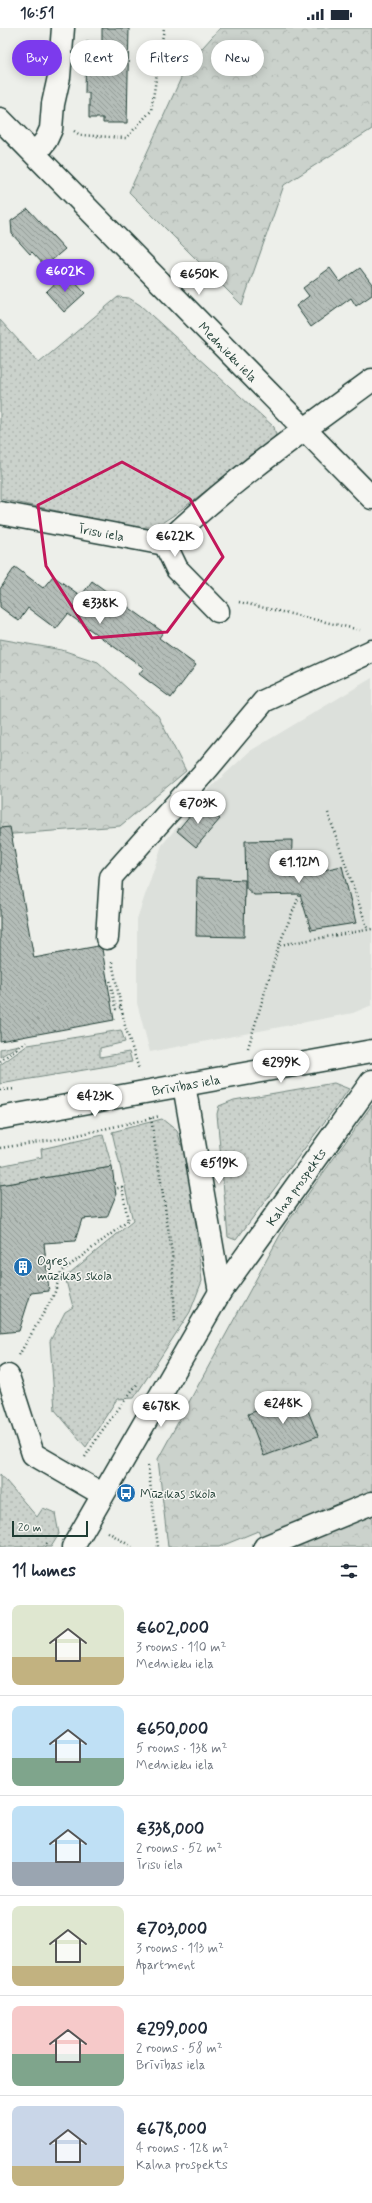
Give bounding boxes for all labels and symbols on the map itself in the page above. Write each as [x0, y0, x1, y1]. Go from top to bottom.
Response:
pin: €602K [37, 259, 93, 293]
pin: €650K [171, 262, 227, 296]
street label: Mednieku iela [194, 319, 261, 387]
street label: Īrisu iela [76, 521, 126, 546]
pin: €622K [147, 524, 203, 558]
pin: €338K [72, 591, 128, 625]
pin: €703K [170, 791, 226, 825]
pin: €1.12M [266, 850, 332, 884]
pin: €299K [253, 1050, 309, 1084]
street label: Brīvības iela [151, 1071, 222, 1101]
pin: €423K [67, 1084, 123, 1118]
street label: Kalna prospekts [263, 1145, 331, 1230]
pin: €519K [191, 1151, 247, 1185]
place label: Ogres mūzikas skola [37, 1253, 112, 1285]
building icon: Ogres mūzikas skola [12, 1256, 34, 1278]
pin: €248K [255, 1391, 311, 1425]
pin: €678K [133, 1394, 189, 1428]
bus stop icon: Mūzikas skola [115, 1482, 137, 1504]
place label: Mūzikas skola [140, 1486, 216, 1503]
scale bar [12, 1519, 88, 1538]

